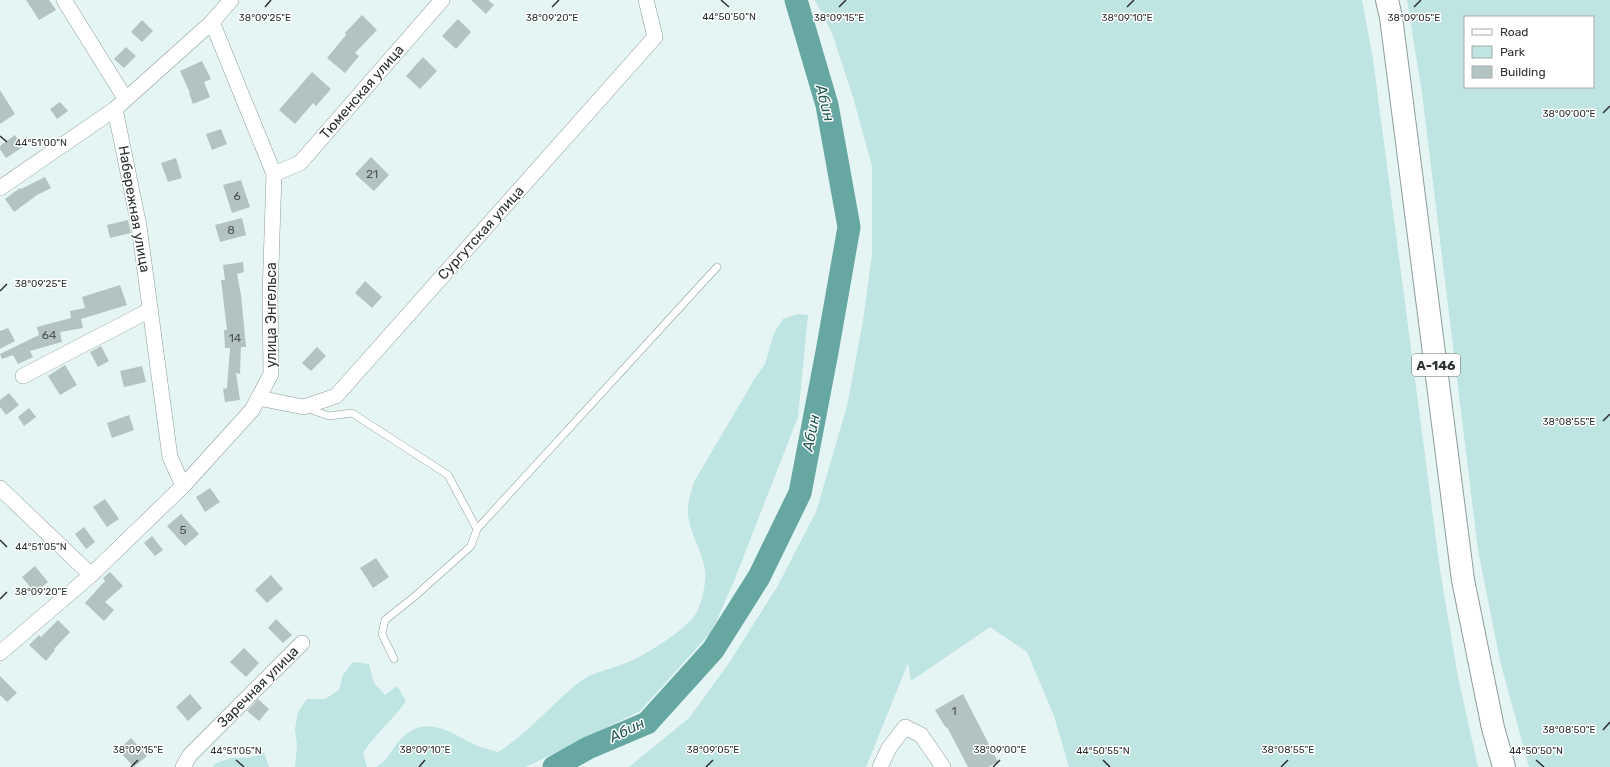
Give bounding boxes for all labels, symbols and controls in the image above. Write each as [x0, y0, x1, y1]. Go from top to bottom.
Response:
text: 44°50'50"N [702, 11, 756, 23]
text: 38°09'25"E [239, 12, 291, 24]
text: 38°09'20"E [526, 12, 578, 24]
text: 38°09'15"E [814, 12, 864, 24]
text: 38°09'10"E [1101, 12, 1153, 24]
text: 38°09'05"E [1388, 12, 1440, 24]
legend [1464, 16, 1594, 88]
text: Road [1500, 25, 1528, 39]
street label: Тюменская улица [316, 41, 408, 143]
text: Park [1500, 45, 1526, 59]
text: Building [1500, 65, 1546, 79]
water label: Абин [812, 82, 838, 123]
text: 38°09'00"E [1542, 108, 1596, 120]
text: 44°51'00"N [15, 137, 67, 149]
street label: Набережная улица [114, 144, 154, 274]
house number: 21 [366, 167, 378, 181]
street label: Сургутская улица [434, 183, 528, 283]
house number: 6 [233, 189, 241, 203]
house number: 8 [227, 223, 235, 237]
street label: улица Энгельса [263, 262, 280, 368]
text: 38°09'25"E [15, 278, 67, 290]
house number: 64 [42, 328, 57, 342]
house number: 14 [229, 331, 242, 345]
road number: А-146 [1412, 354, 1460, 376]
water label: Абин [798, 413, 823, 454]
text: 38°08'55"E [1543, 416, 1595, 428]
house number: 5 [179, 523, 187, 537]
text: 44°51'05"N [15, 541, 67, 553]
text: 38°09'20"E [15, 586, 67, 598]
street label: Заречная улица [214, 643, 302, 731]
house number: 1 [951, 704, 957, 718]
water label: Абин [606, 714, 648, 747]
text: 38°08'50"E [1542, 724, 1596, 736]
text: 38°09'15"E [113, 744, 163, 756]
text: 38°09'10"E [399, 744, 451, 756]
text: 38°09'05"E [687, 744, 739, 756]
text: 38°09'00"E [973, 744, 1027, 756]
text: 38°08'55"E [1262, 744, 1314, 756]
text: 44°51'05"N [210, 745, 262, 757]
text: 44°50'55"N [1076, 745, 1130, 757]
text: 44°50'50"N [1509, 745, 1563, 757]

